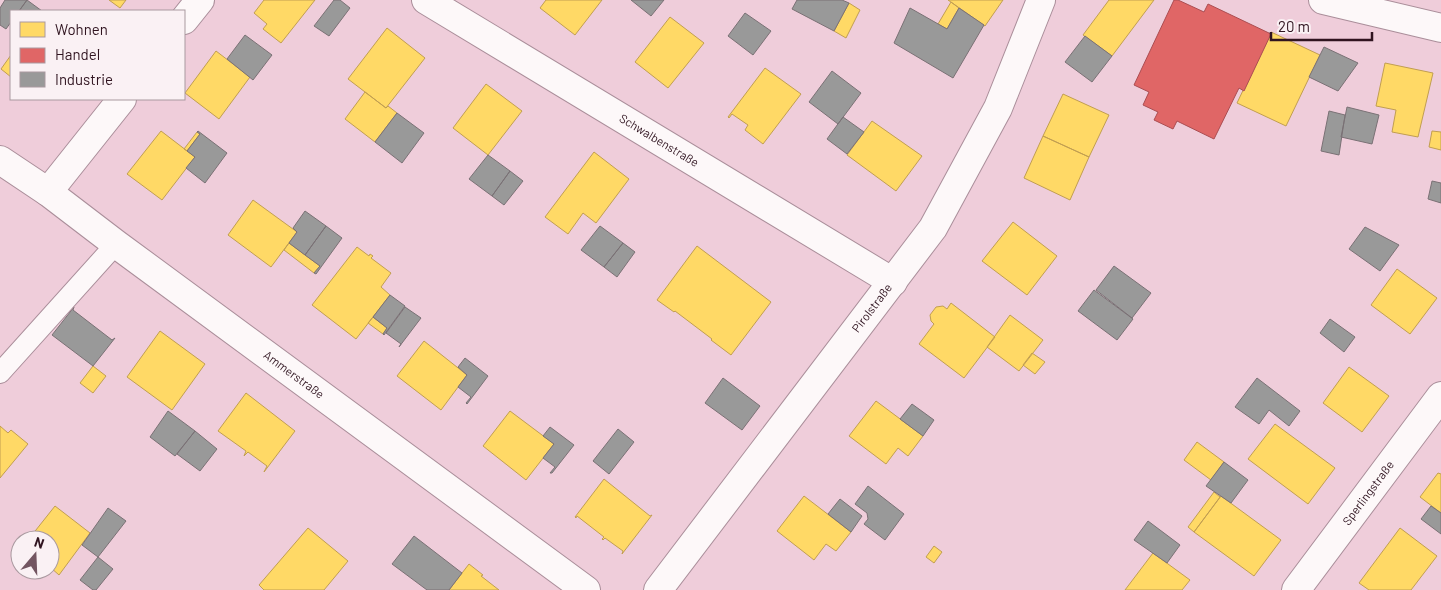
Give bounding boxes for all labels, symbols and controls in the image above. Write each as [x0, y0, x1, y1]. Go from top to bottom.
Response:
legend [10, 10, 185, 100]
scale bar [1271, 10, 1372, 42]
text: 20 m [1278, 17, 1310, 35]
text: Wohnen [55, 20, 108, 38]
text: Handel [55, 45, 100, 63]
text: Industrie [55, 70, 113, 88]
street label: Schwalbenstraße [617, 110, 702, 169]
street label: Pirolstraße [848, 280, 894, 335]
street label: Ammerstraße [261, 347, 327, 401]
street label: Sperlingstraße [1339, 458, 1396, 527]
north arrow [10, 530, 60, 580]
text: N [32, 533, 47, 552]

